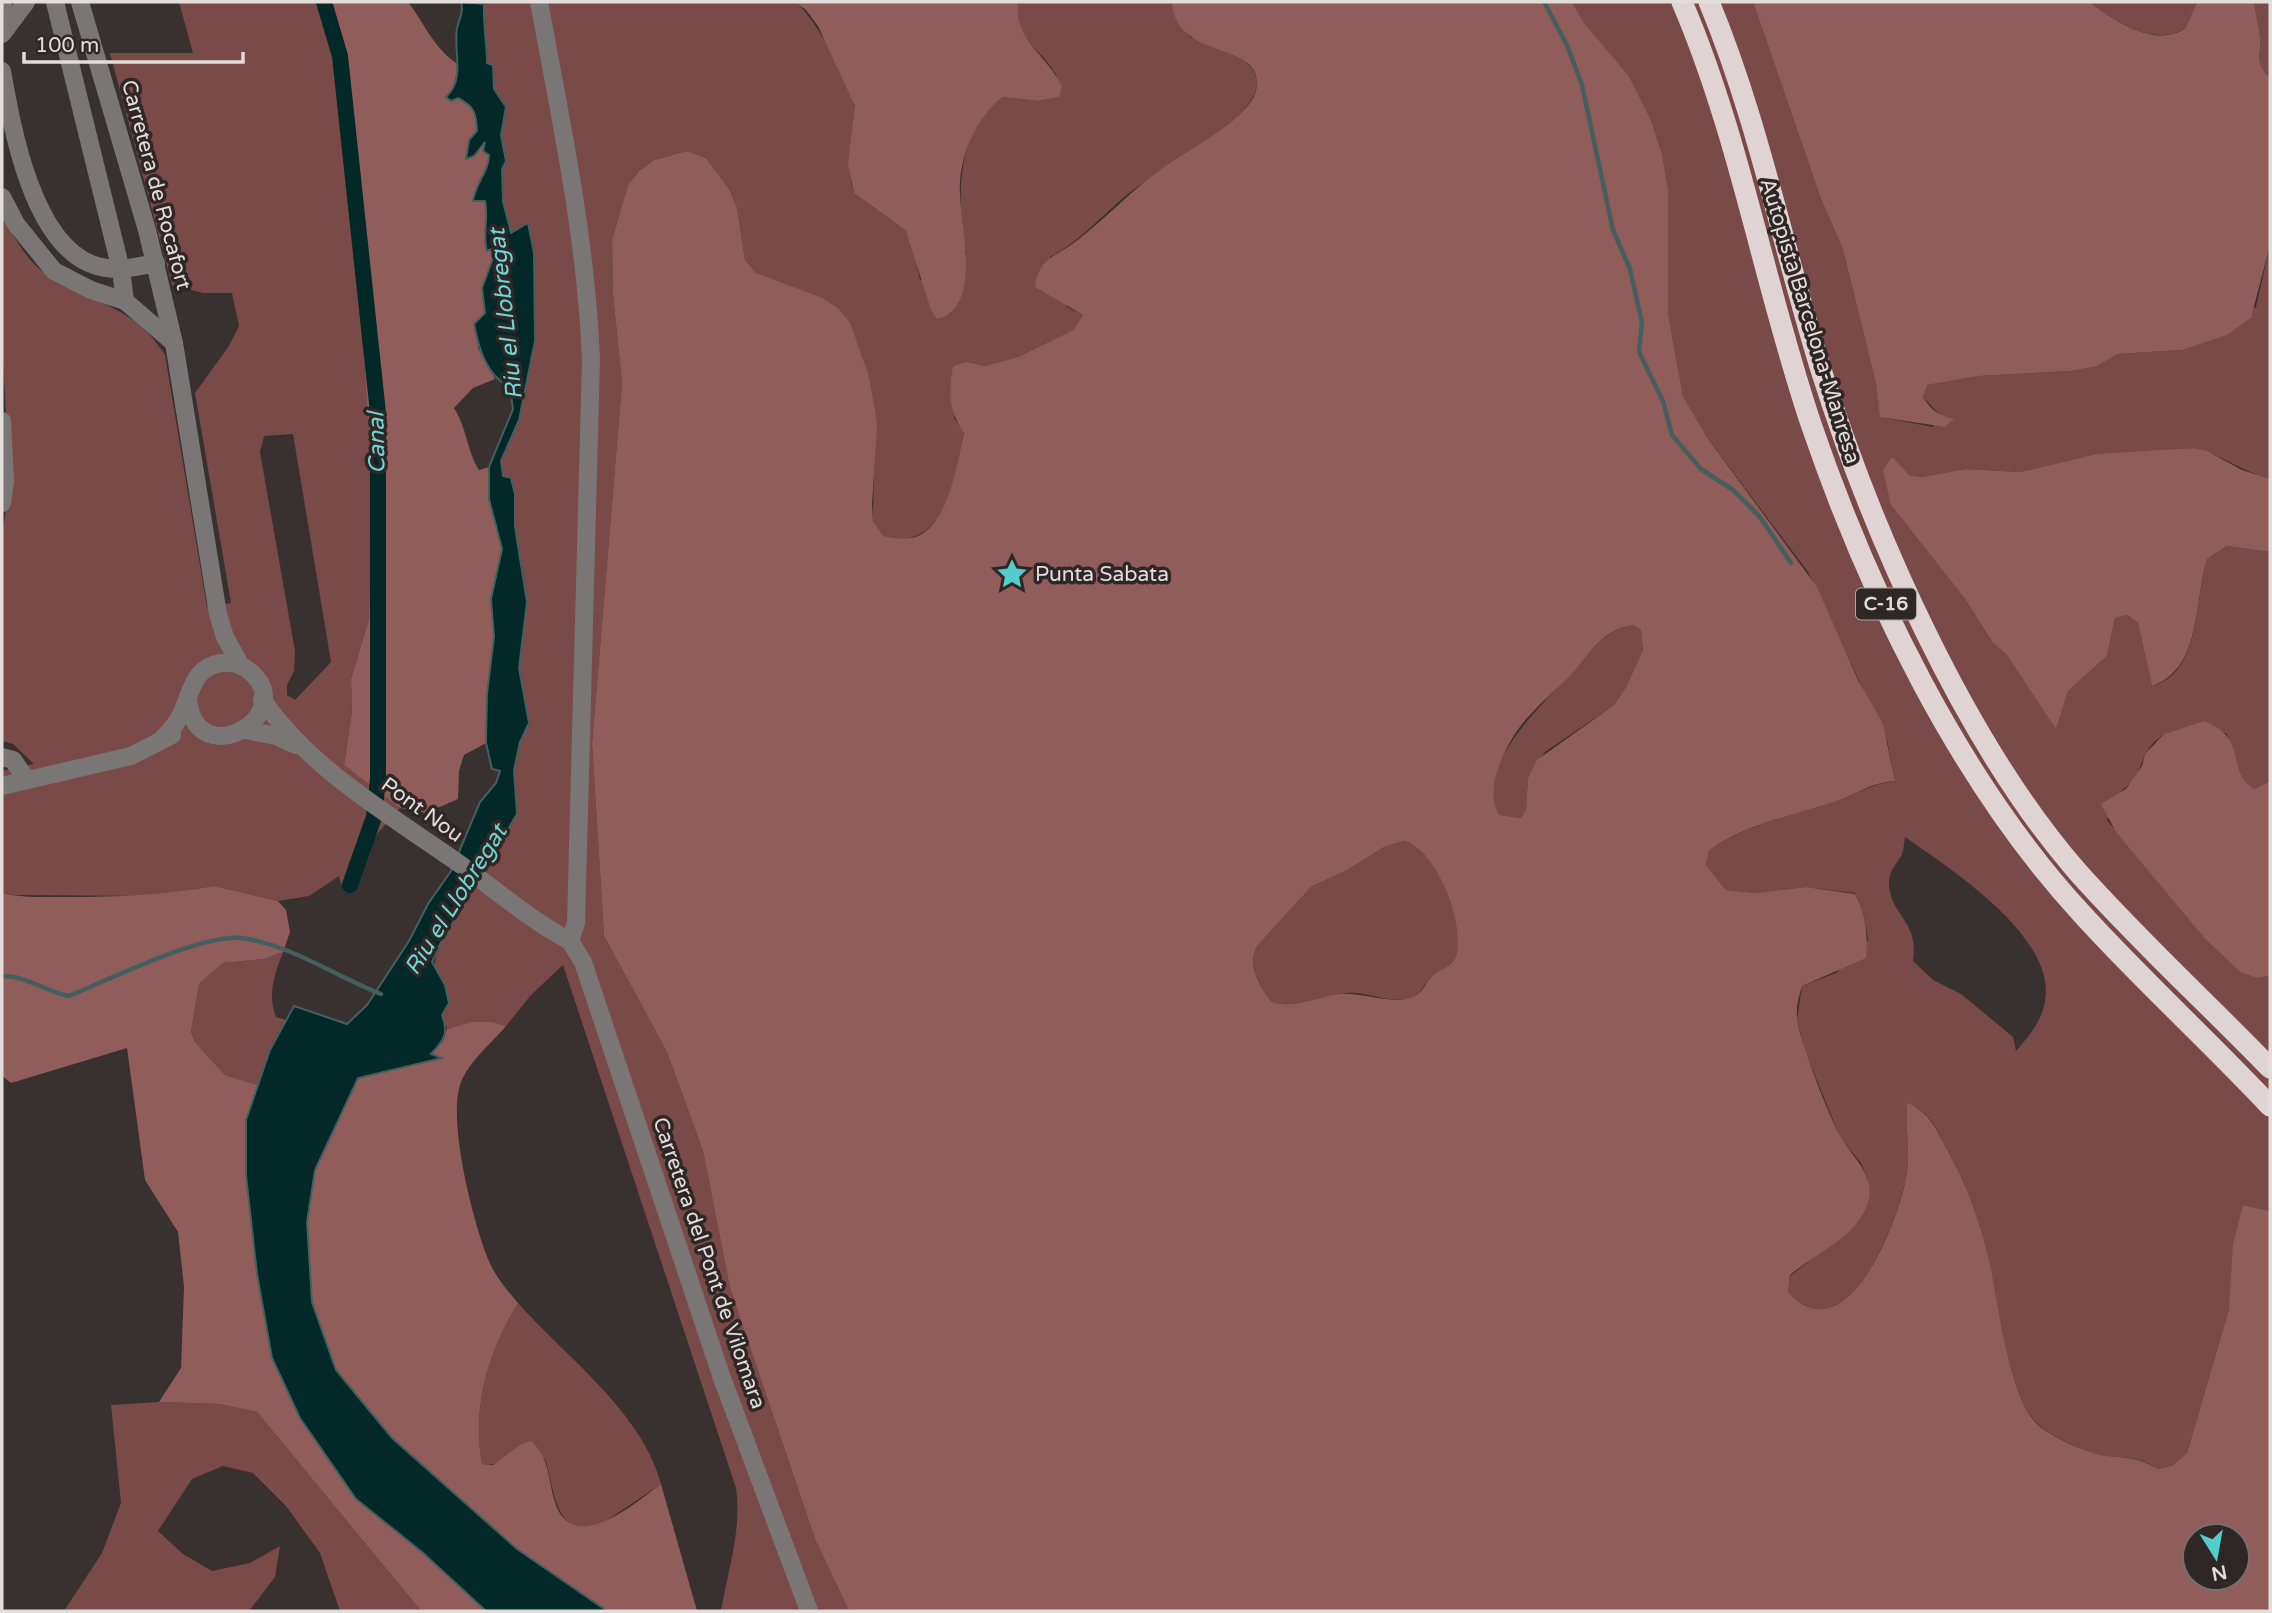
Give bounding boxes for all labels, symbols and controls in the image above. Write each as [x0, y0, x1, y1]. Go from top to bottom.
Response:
scale bar [24, 21, 243, 65]
text: 100 m [35, 33, 99, 58]
street label: Carretera de Rocafort [116, 77, 196, 293]
street label: Autopista Barcelona-Manresa [1755, 175, 1865, 467]
water label: Riu el Llobregat [483, 225, 529, 401]
water label: Canal [362, 410, 392, 474]
place icon: Punta Sabata [995, 557, 1029, 591]
place label: Punta Sabata [1035, 562, 1169, 587]
road number: C-16 [1856, 589, 1916, 620]
street label: Pont Nou [376, 772, 468, 848]
water label: Riu el Llobregat [399, 818, 515, 980]
street label: Carretera del Pont de Vilomara [647, 1114, 771, 1412]
north arrow [2181, 1522, 2251, 1592]
text: N [2209, 1560, 2229, 1585]

